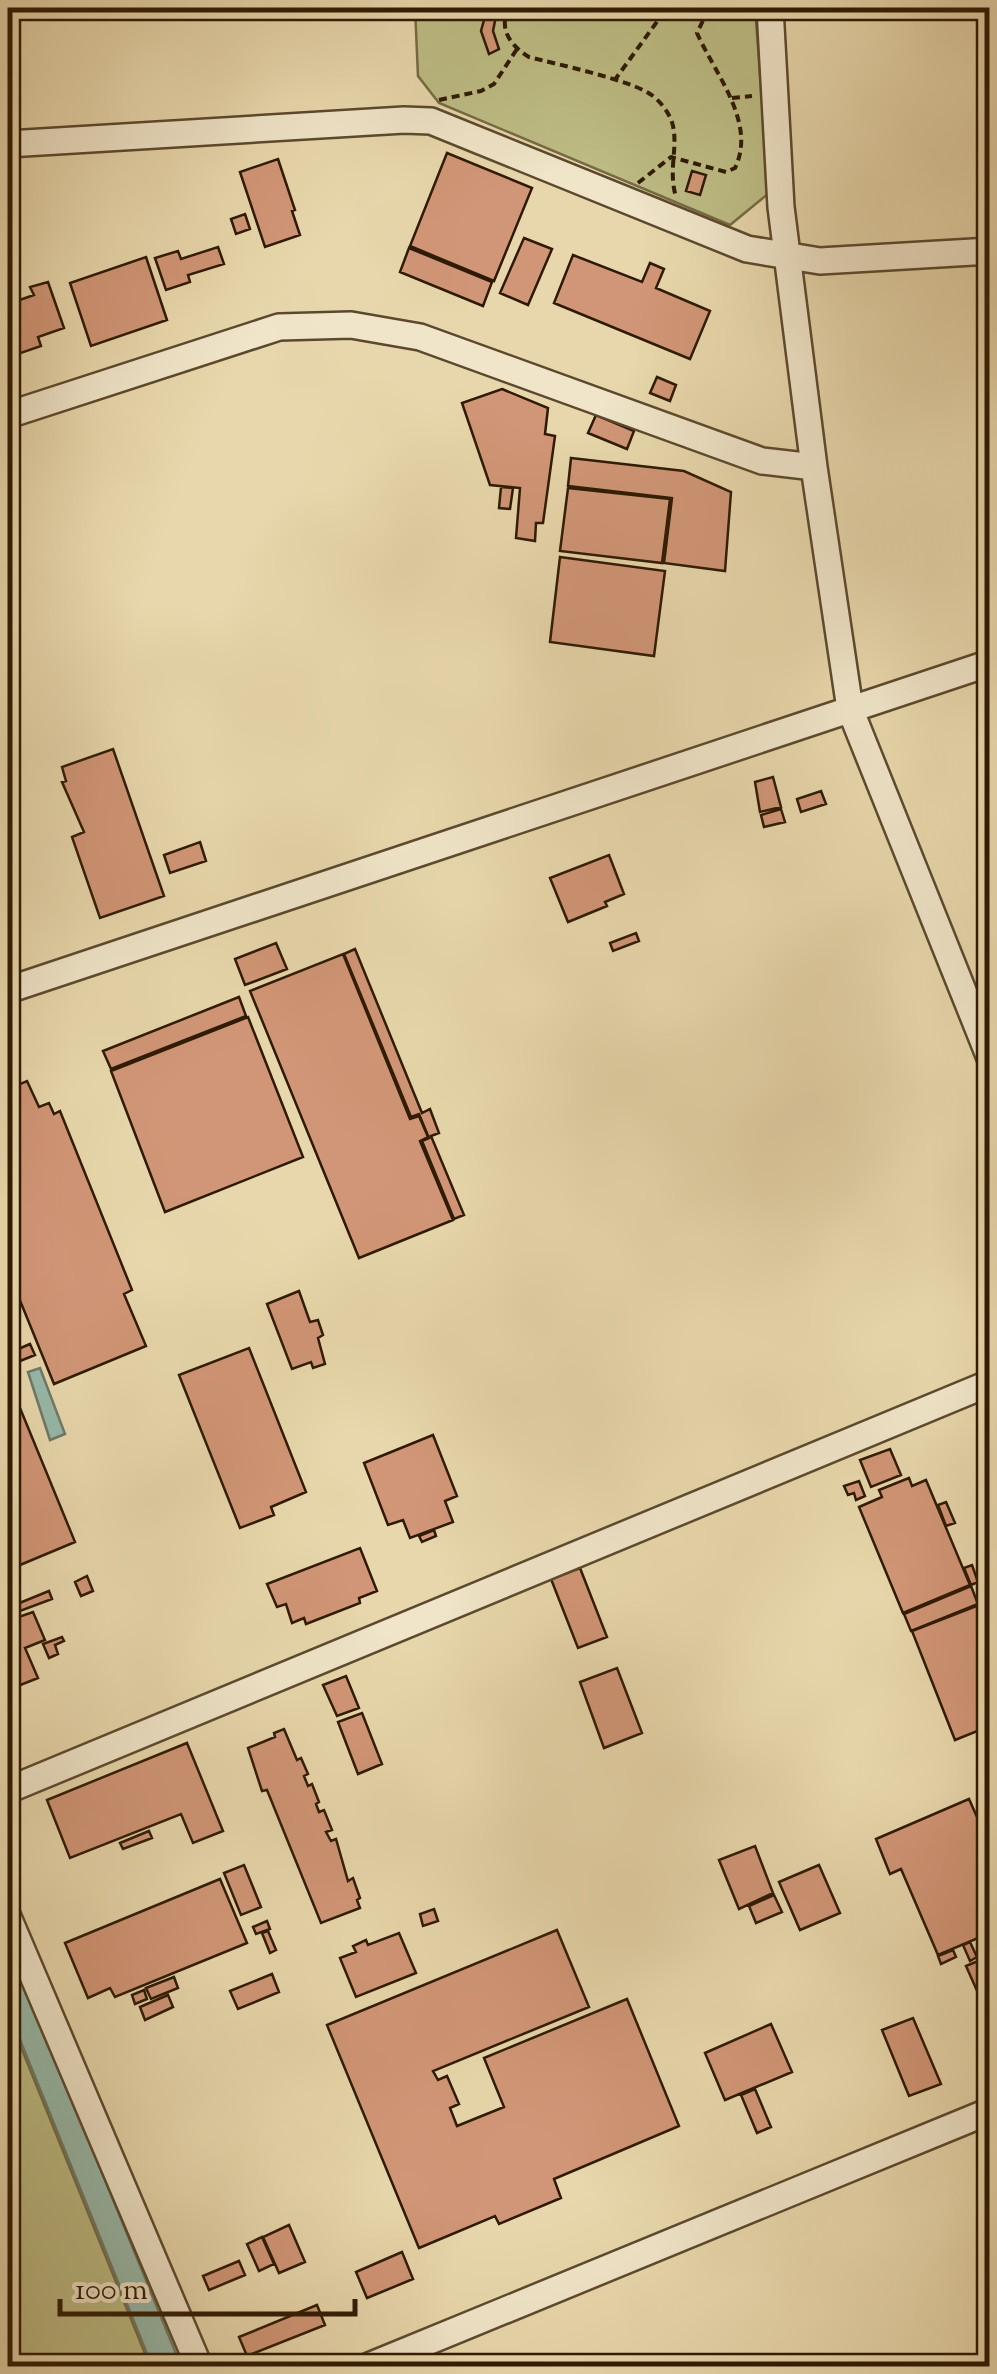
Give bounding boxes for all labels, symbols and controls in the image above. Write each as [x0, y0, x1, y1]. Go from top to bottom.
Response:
scale bar [60, 2254, 355, 2316]
text: 100 m [75, 2270, 148, 2313]

